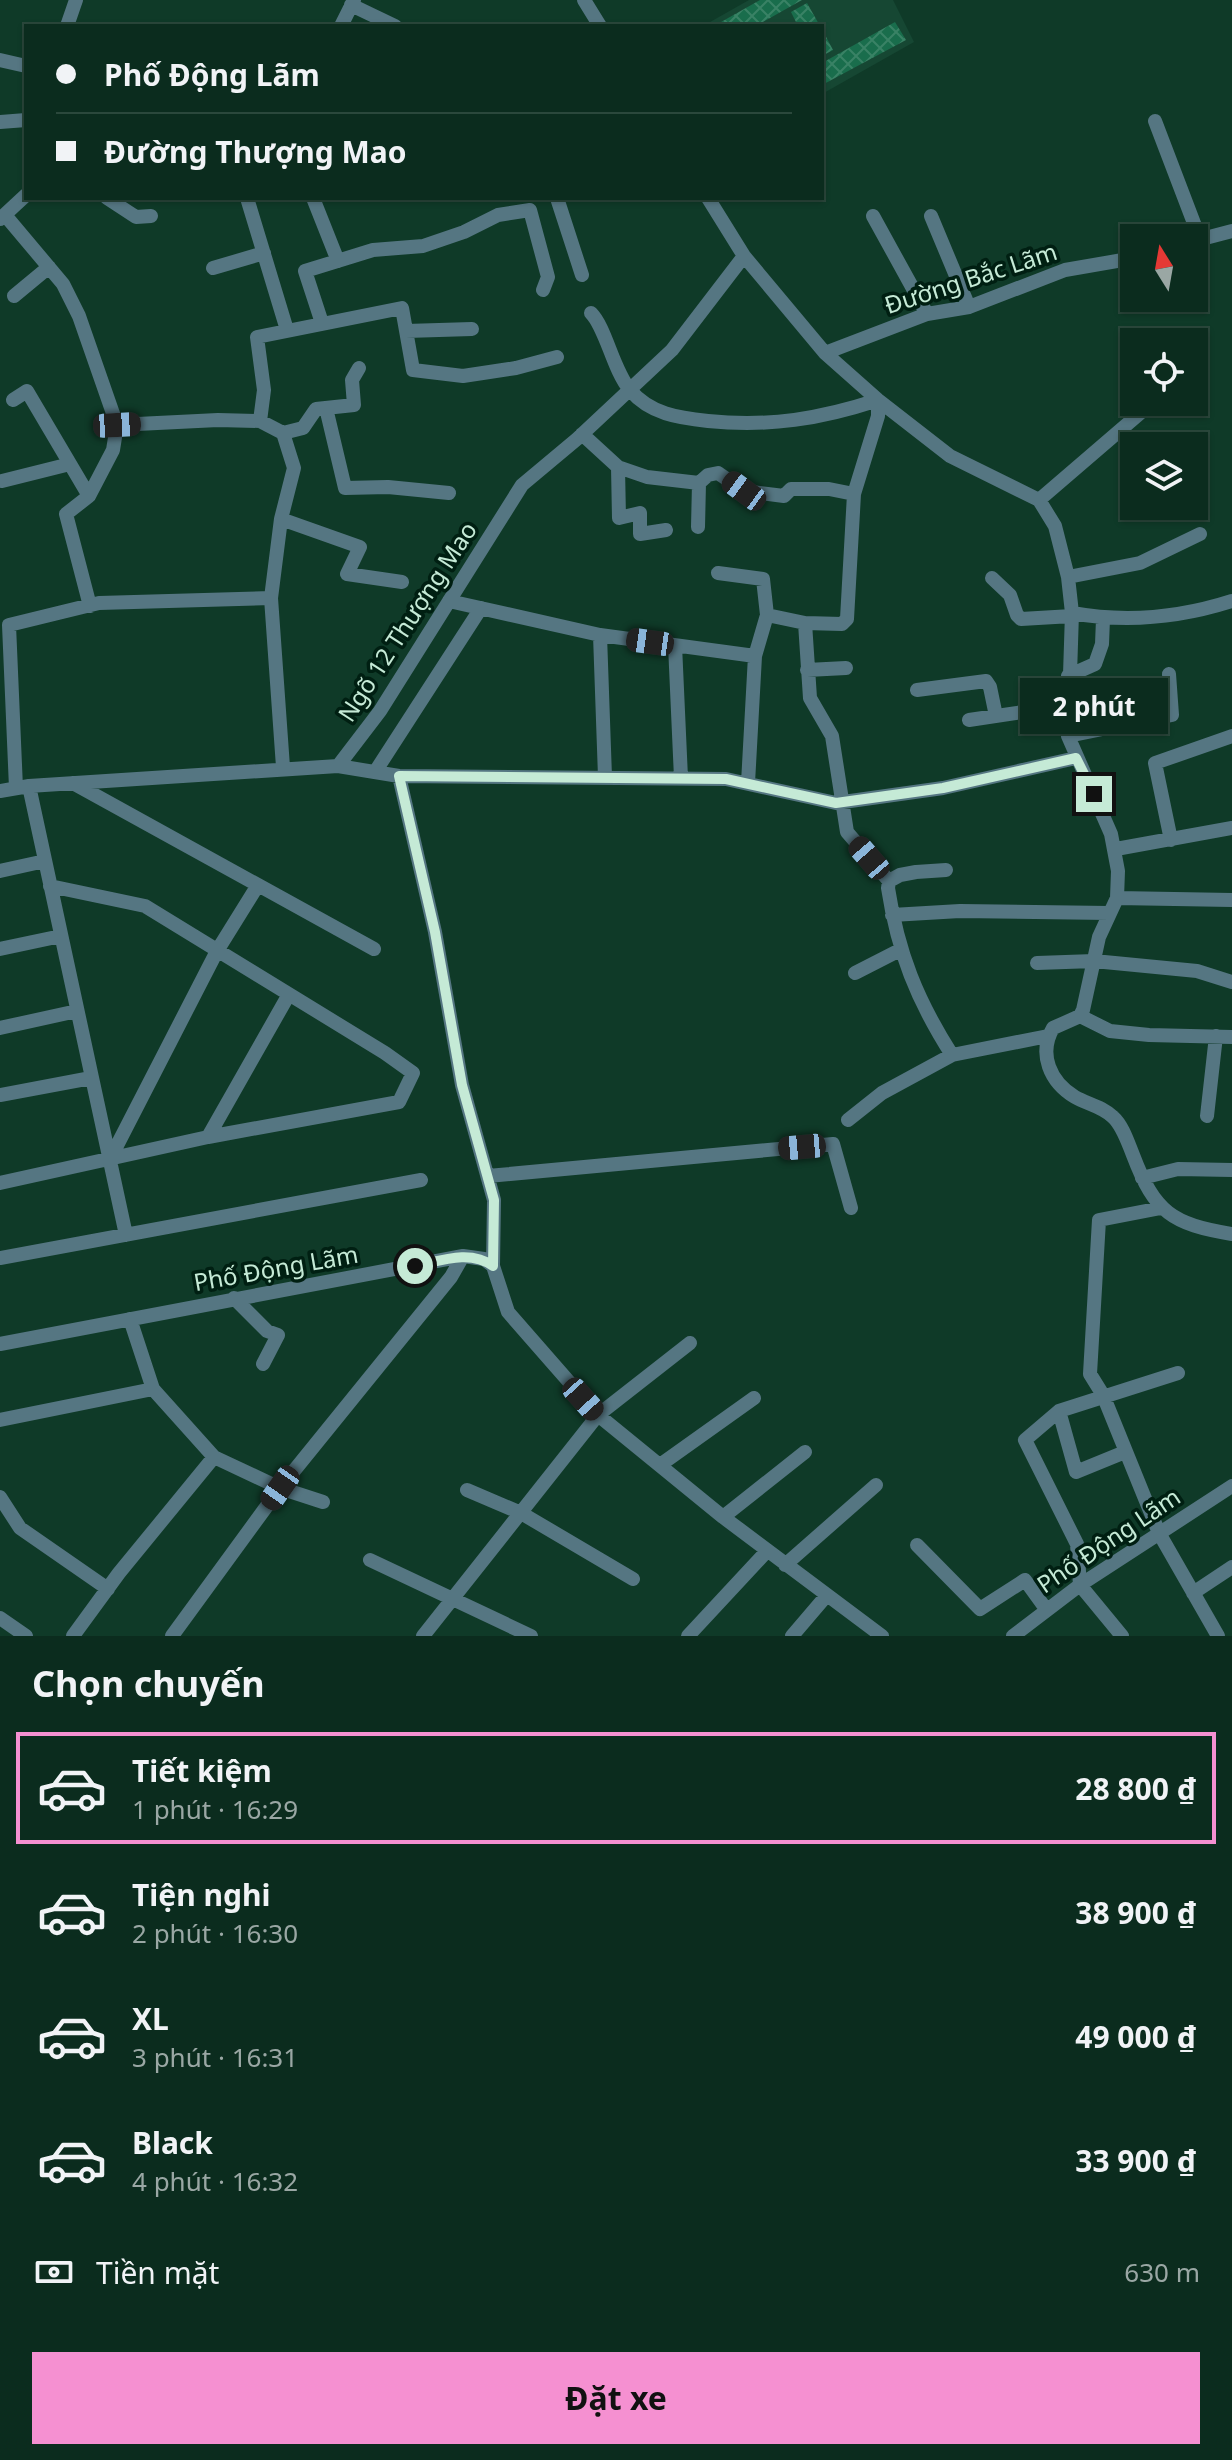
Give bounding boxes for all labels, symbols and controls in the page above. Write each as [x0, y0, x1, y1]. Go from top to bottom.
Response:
text: Phố Động Lãm [104, 54, 320, 95]
text: Đường Thượng Mao [104, 131, 407, 172]
north arrow [1120, 224, 1208, 312]
map controls [1120, 224, 1208, 520]
street label: Đường Bắc Lãm [880, 234, 1061, 321]
button: locate [1120, 328, 1208, 416]
car [92, 412, 142, 438]
button: layers [1120, 432, 1208, 520]
car [718, 467, 770, 515]
street label: Ngõ 12 Thượng Mao [330, 515, 484, 728]
car [625, 627, 675, 657]
callout: 2 phút [1020, 678, 1168, 734]
text: 2 phút [1052, 688, 1136, 724]
route end [1076, 776, 1112, 812]
car [844, 832, 894, 884]
car [777, 1133, 827, 1161]
street label: Phố Động Lãm [191, 1237, 361, 1298]
route start [397, 1248, 433, 1284]
car [558, 1373, 608, 1425]
car [256, 1461, 304, 1515]
street label: Phố Động Lãm [1030, 1480, 1186, 1600]
text: Chọn chuyến [32, 1659, 265, 1708]
text: Tiết kiệm [132, 1750, 272, 1791]
icon: car [36, 1752, 108, 1824]
text: 28 800 ₫ [1075, 1768, 1196, 1809]
text: 1 phút · 16:29 [132, 1791, 298, 1827]
text: Tiện nghi [132, 1874, 270, 1915]
icon: car [36, 1876, 108, 1948]
text: 38 900 ₫ [1075, 1892, 1196, 1933]
text: 2 phút · 16:30 [132, 1915, 298, 1951]
text: XL [132, 1998, 169, 2039]
icon: car [36, 2000, 108, 2072]
text: 49 000 ₫ [1075, 2016, 1196, 2057]
text: 3 phút · 16:31 [132, 2039, 298, 2075]
text: Black [132, 2122, 213, 2163]
icon: car [36, 2124, 108, 2196]
text: 33 900 ₫ [1075, 2140, 1196, 2181]
text: 4 phút · 16:32 [132, 2163, 298, 2199]
icon: cash [32, 2250, 76, 2294]
text: Tiền mặt [96, 2252, 219, 2293]
text: 630 m [1124, 2254, 1200, 2290]
button: Đặt xe [32, 2352, 1200, 2444]

